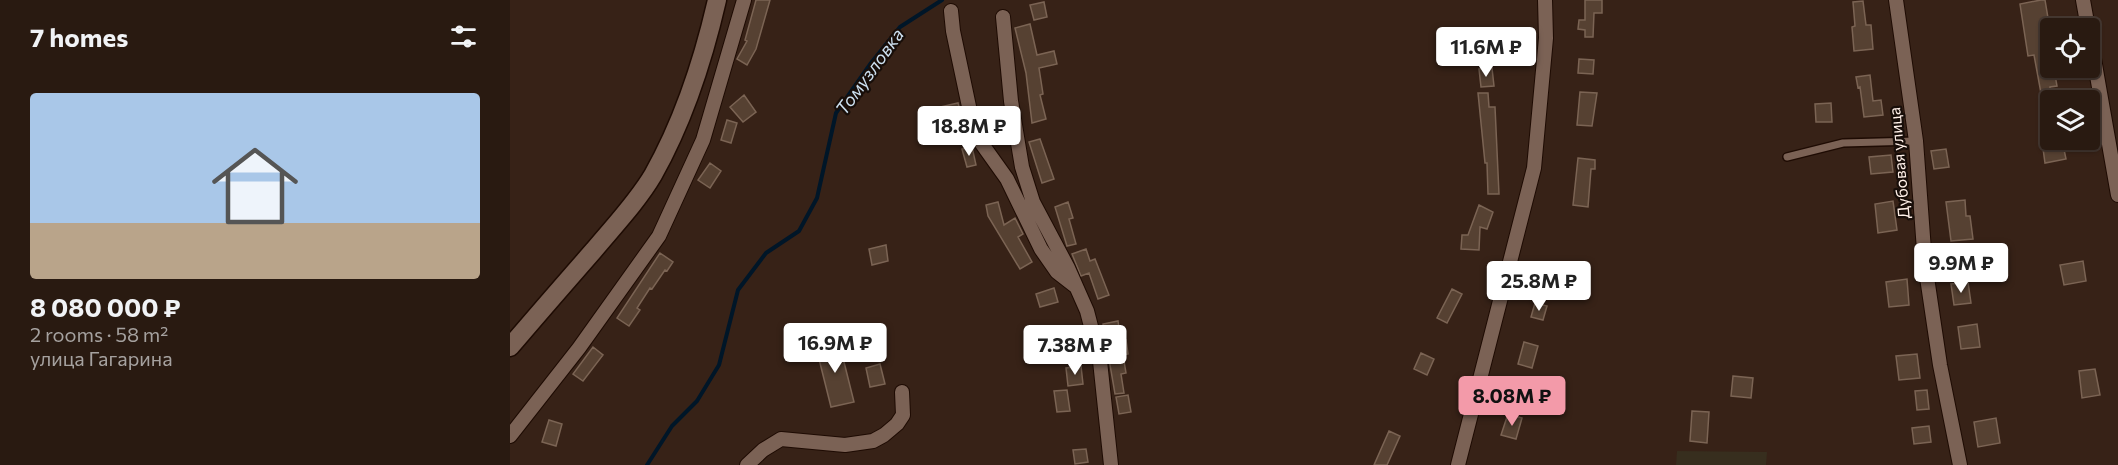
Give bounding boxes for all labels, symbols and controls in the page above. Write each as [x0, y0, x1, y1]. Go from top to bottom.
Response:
map controls [2040, 18, 2100, 150]
button: locate [2040, 18, 2100, 78]
icon: filters [447, 20, 480, 53]
text: 7 homes [30, 21, 128, 52]
water label: Томузловка [831, 24, 908, 119]
pin: 11.6M ₽ [1431, 27, 1541, 78]
text: 11.6M ₽ [1450, 34, 1522, 58]
button: layers [2040, 90, 2100, 150]
pin: 18.8M ₽ [914, 106, 1024, 157]
street label: Дубовая улица [1884, 106, 1913, 220]
text: 18.8M ₽ [932, 113, 1006, 137]
icon: home [201, 132, 309, 240]
pin: 9.9M ₽ [1912, 243, 2010, 294]
text: 9.9M ₽ [1928, 250, 1994, 274]
pin: 25.8M ₽ [1484, 261, 1594, 312]
text: 25.8M ₽ [1501, 268, 1577, 292]
text: 8 080 000 ₽ [30, 291, 181, 322]
text: 2 rooms · 58 m² [30, 322, 168, 346]
pin: 16.9M ₽ [780, 323, 890, 374]
pin: 7.38M ₽ [1020, 325, 1130, 376]
text: 16.9M ₽ [798, 330, 872, 354]
text: 7.38M ₽ [1037, 332, 1113, 356]
text: улица Гагарина [30, 346, 173, 370]
pin: 8.08M ₽ [1457, 376, 1567, 427]
text: 8.08M ₽ [1472, 383, 1552, 407]

